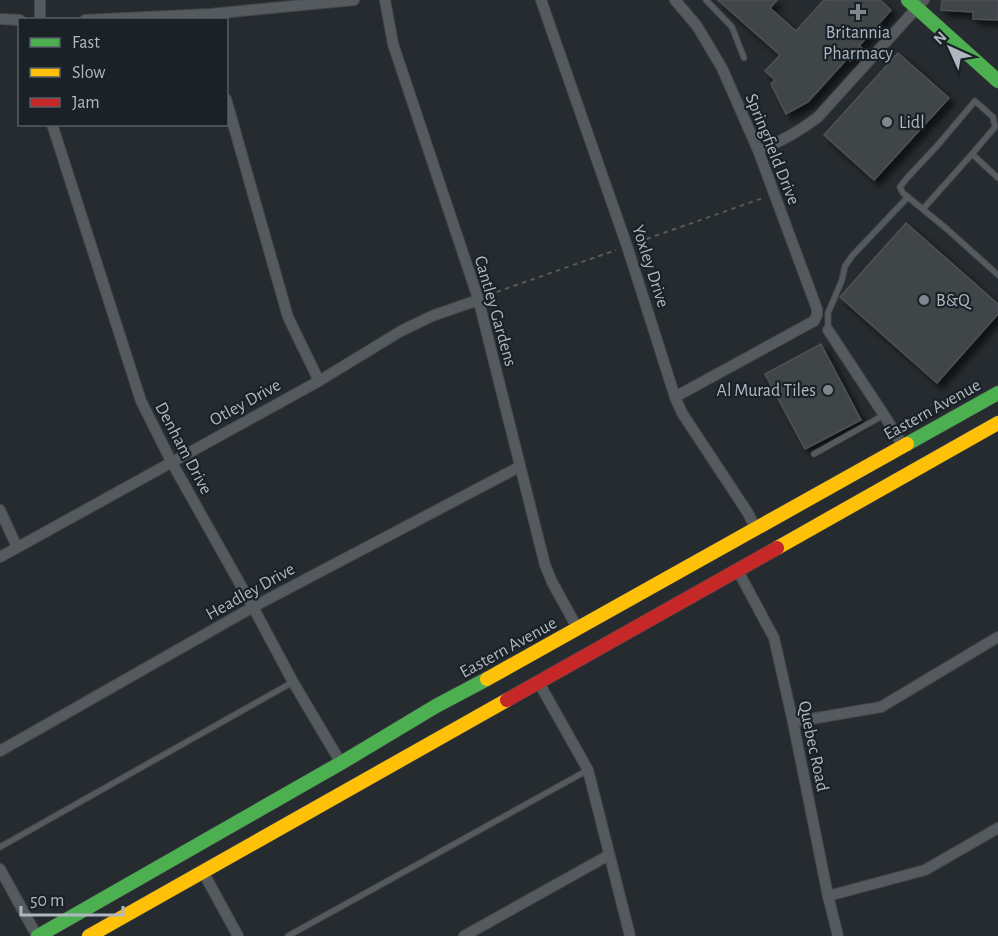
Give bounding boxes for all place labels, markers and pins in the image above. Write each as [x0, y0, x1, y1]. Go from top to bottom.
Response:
marker: Britannia Pharmacy [851, 5, 865, 19]
place label: Britannia Pharmacy [823, 24, 893, 63]
place label: Lidl [899, 114, 925, 132]
marker: Lidl [880, 115, 894, 129]
place label: B&Q [936, 292, 972, 310]
marker: B&Q [917, 293, 931, 307]
place label: Al Murad Tiles [717, 382, 816, 400]
marker: Al Murad Tiles [821, 383, 835, 397]

